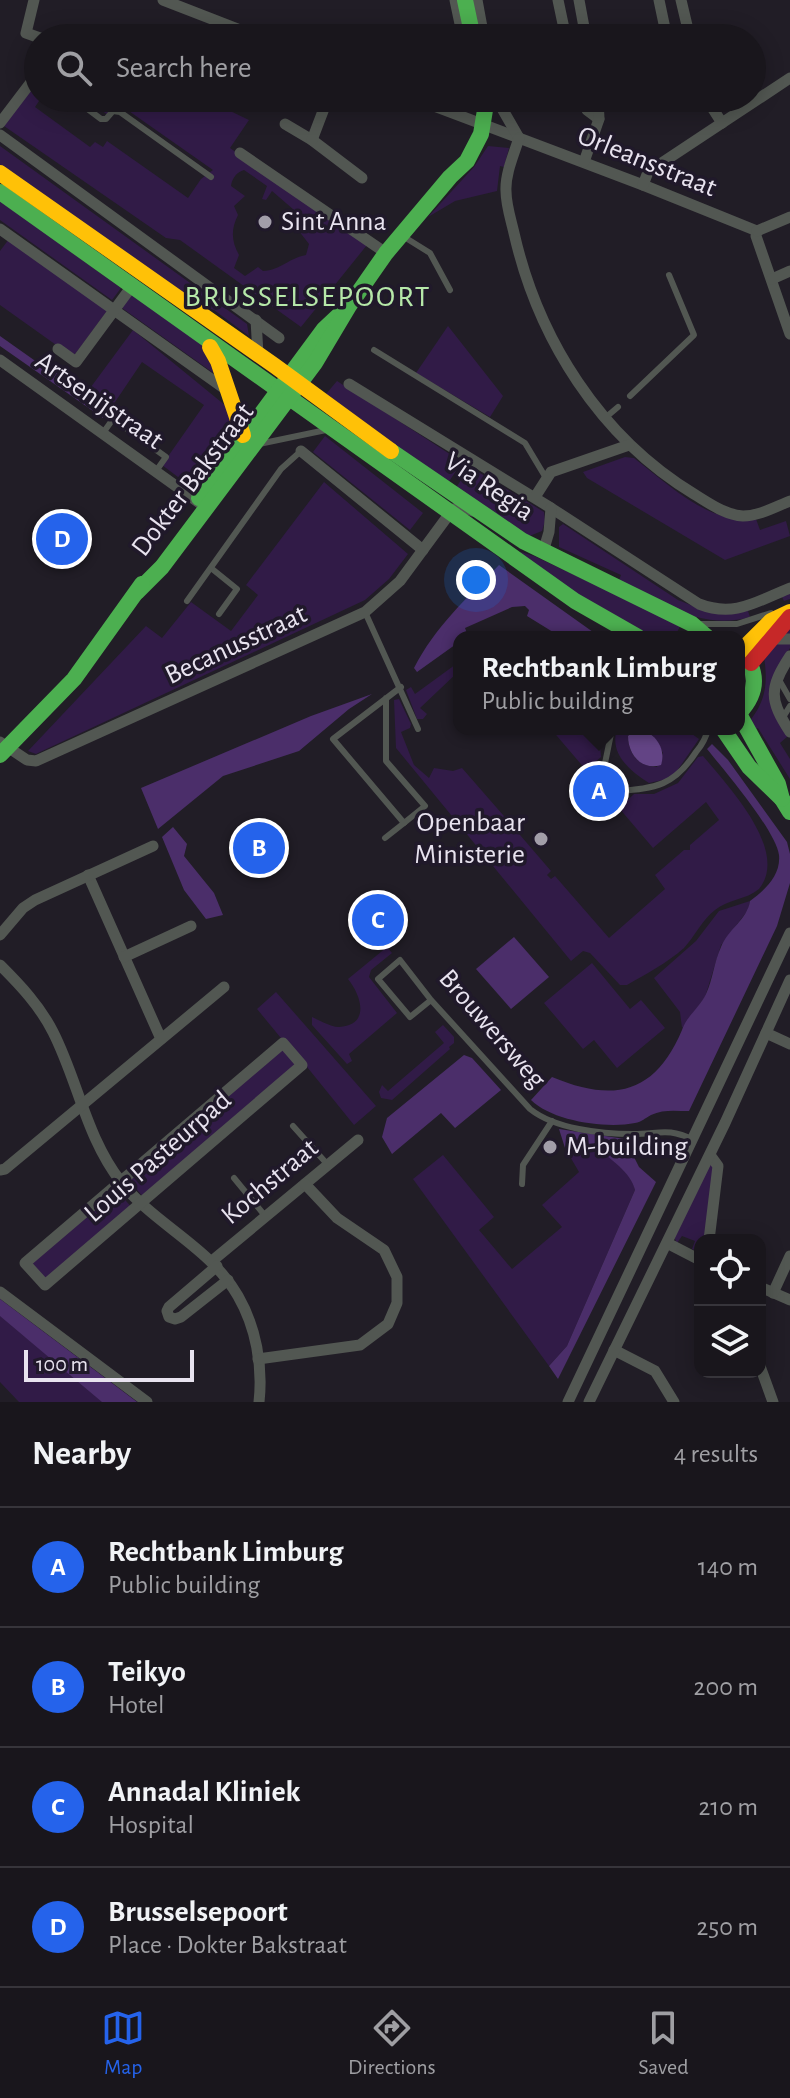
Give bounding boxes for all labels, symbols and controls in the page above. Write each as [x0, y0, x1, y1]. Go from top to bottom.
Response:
search box [24, 24, 766, 112]
icon: search [52, 46, 96, 90]
text: Search here [116, 53, 252, 83]
street label: Orleansstraat [574, 121, 720, 203]
place label: Sint Anna [281, 208, 387, 236]
marker: Sint Anna [256, 213, 274, 231]
district label: BRUSSELSEPOORT [185, 282, 431, 312]
street label: Artsenijstraat [30, 347, 168, 455]
street label: Dokter Bakstraat [127, 398, 259, 562]
street label: Via Regia [439, 447, 539, 527]
pin: D [36, 509, 88, 569]
your location [456, 560, 496, 600]
street label: Becanusstraat [161, 600, 311, 690]
popup [453, 631, 745, 735]
text: Rechtbank Limburg [481, 653, 717, 683]
text: Public building [481, 688, 633, 714]
pin: A [573, 761, 625, 821]
place label: Openbaar Ministerie [414, 809, 525, 869]
pin: B [233, 818, 285, 878]
marker: Openbaar Ministerie [532, 830, 550, 848]
pin: C [352, 890, 404, 950]
street label: Brouwersweg [433, 964, 551, 1094]
street label: Louis Pasteurpad [79, 1086, 237, 1228]
place label: M-building [566, 1133, 688, 1161]
street label: Kochstraat [216, 1134, 324, 1230]
marker: M-building [541, 1138, 559, 1156]
map controls [694, 1234, 766, 1378]
button: locate [694, 1234, 766, 1306]
button: layers [694, 1306, 766, 1378]
scale bar [24, 1346, 194, 1382]
text: 100 m [36, 1353, 88, 1375]
text: Nearby [32, 1437, 131, 1471]
text: 4 results [674, 1441, 758, 1467]
text: Rechtbank Limburg [108, 1537, 343, 1567]
text: A [50, 1554, 66, 1580]
text: 140 m [698, 1554, 758, 1580]
text: Public building [108, 1572, 260, 1598]
text: Teikyo [108, 1657, 186, 1687]
text: B [50, 1674, 66, 1700]
text: 200 m [694, 1674, 758, 1700]
text: Hotel [108, 1692, 164, 1718]
text: Annadal Kliniek [108, 1777, 300, 1807]
text: C [51, 1794, 65, 1820]
text: 210 m [698, 1794, 758, 1820]
text: Hospital [108, 1812, 194, 1838]
text: Brusselsepoort [108, 1897, 288, 1927]
text: D [49, 1914, 67, 1940]
text: 250 m [696, 1914, 758, 1940]
text: Place · Dokter Bakstraat [108, 1932, 347, 1958]
tab: Map [101, 2006, 145, 2080]
tab: Directions [348, 2006, 436, 2080]
tab: Saved [638, 2006, 689, 2080]

